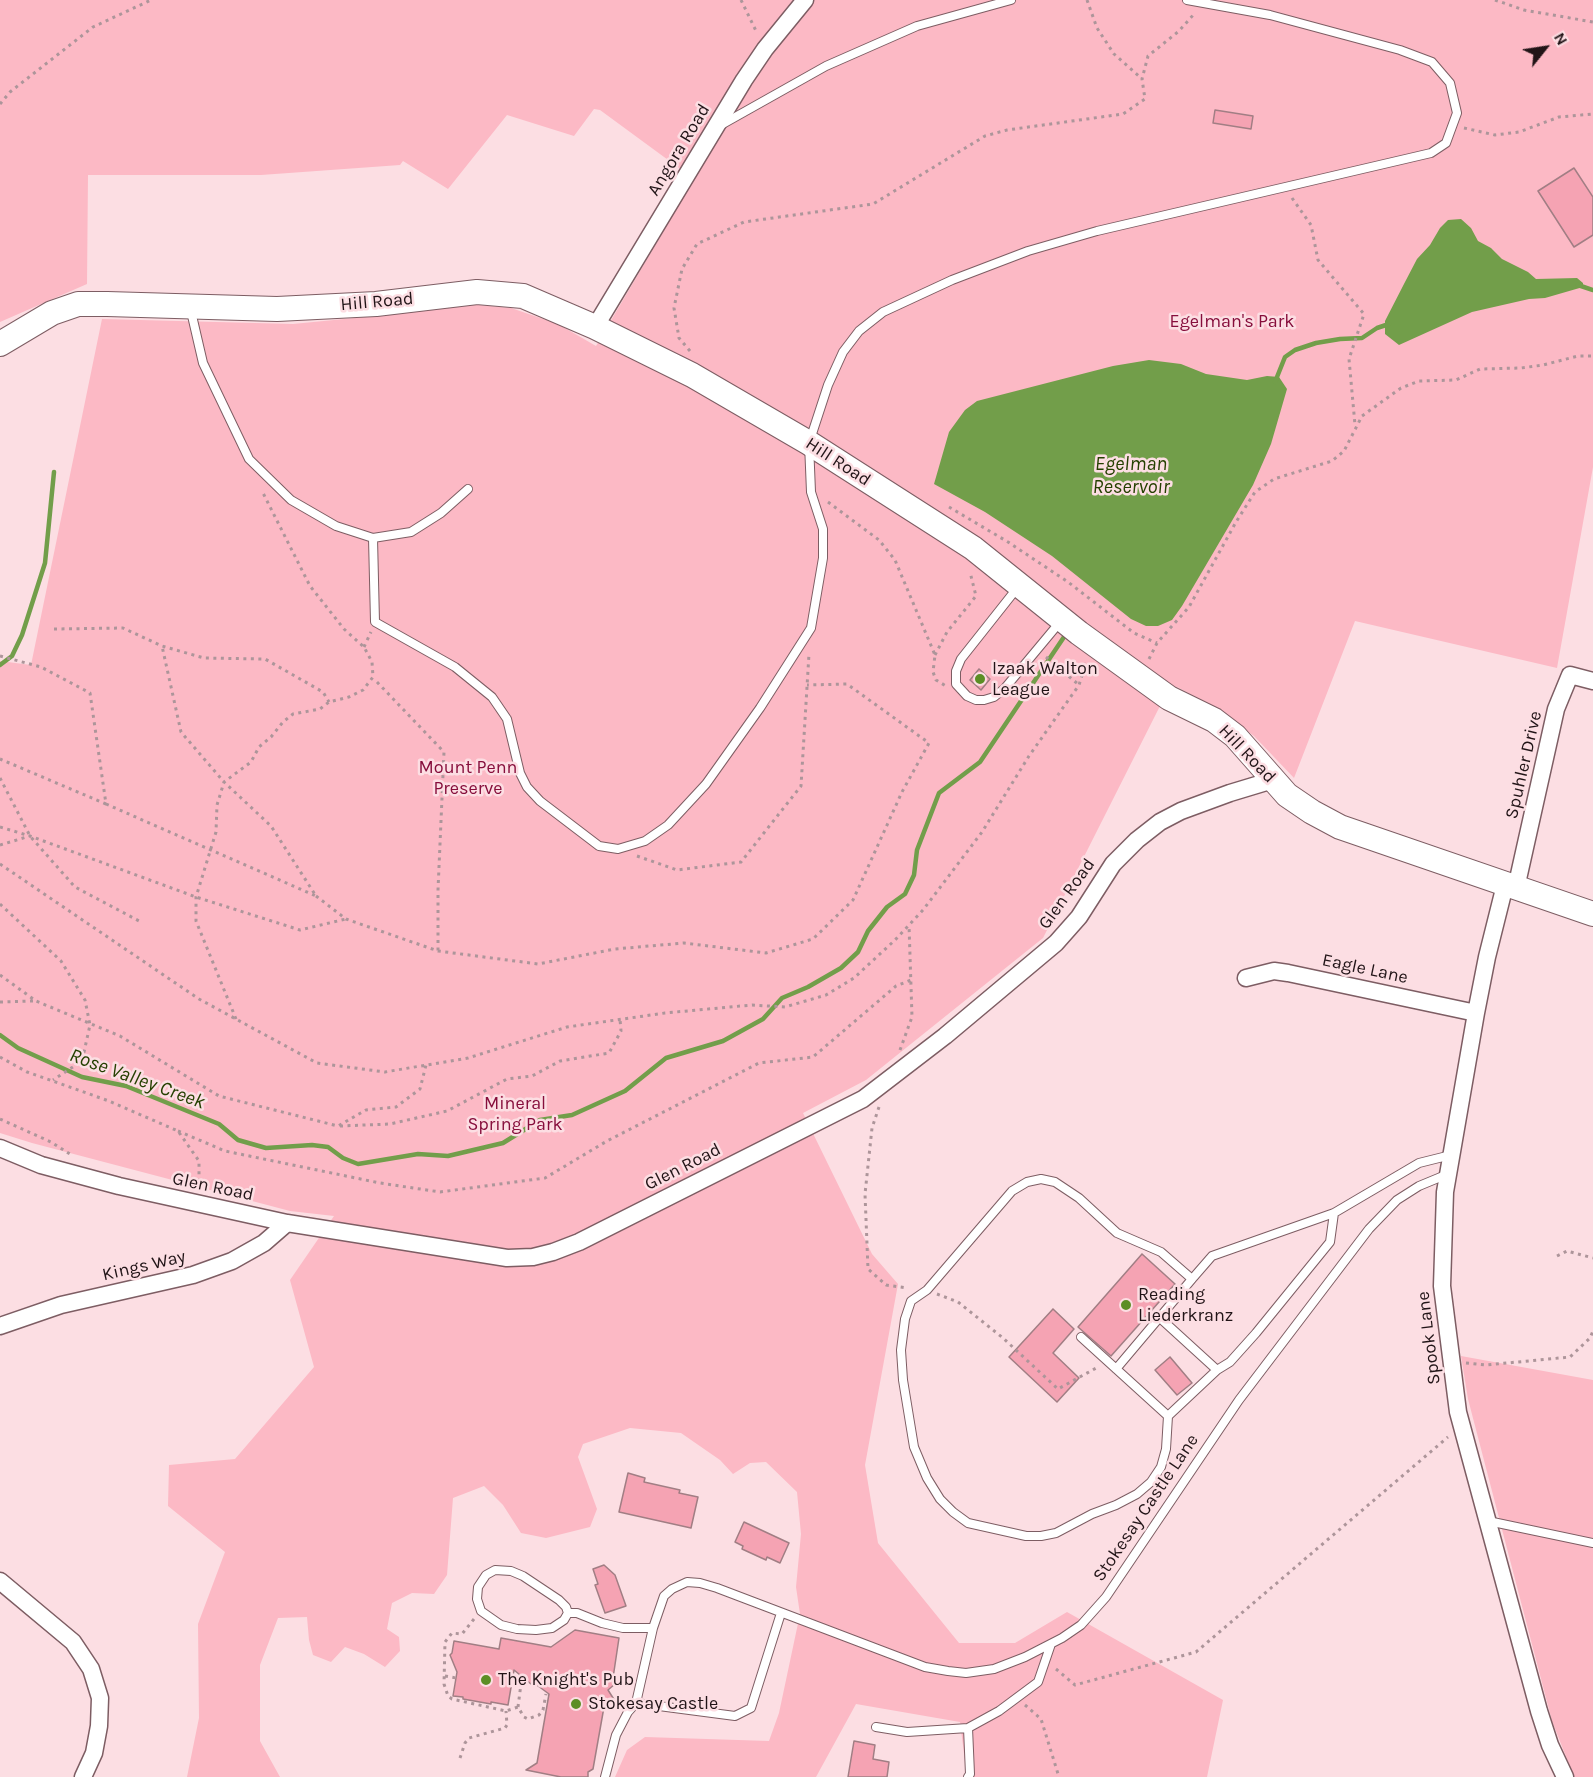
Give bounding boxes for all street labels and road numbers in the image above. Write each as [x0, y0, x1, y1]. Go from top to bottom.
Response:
street label: Angora Road [643, 100, 715, 200]
street label: Hill Road [340, 288, 414, 316]
street label: Hill Road [801, 433, 875, 491]
street label: Spuhler Drive [1501, 709, 1547, 821]
street label: Hill Road [1214, 720, 1280, 788]
street label: Glen Road [1034, 854, 1100, 934]
street label: Eagle Lane [1320, 949, 1410, 989]
street label: Glen Road [641, 1139, 725, 1195]
street label: Glen Road [170, 1168, 256, 1206]
street label: Kings Way [100, 1246, 188, 1286]
street label: Spook Lane [1413, 1290, 1445, 1386]
street label: Stokesay Castle Lane [1089, 1430, 1203, 1586]

